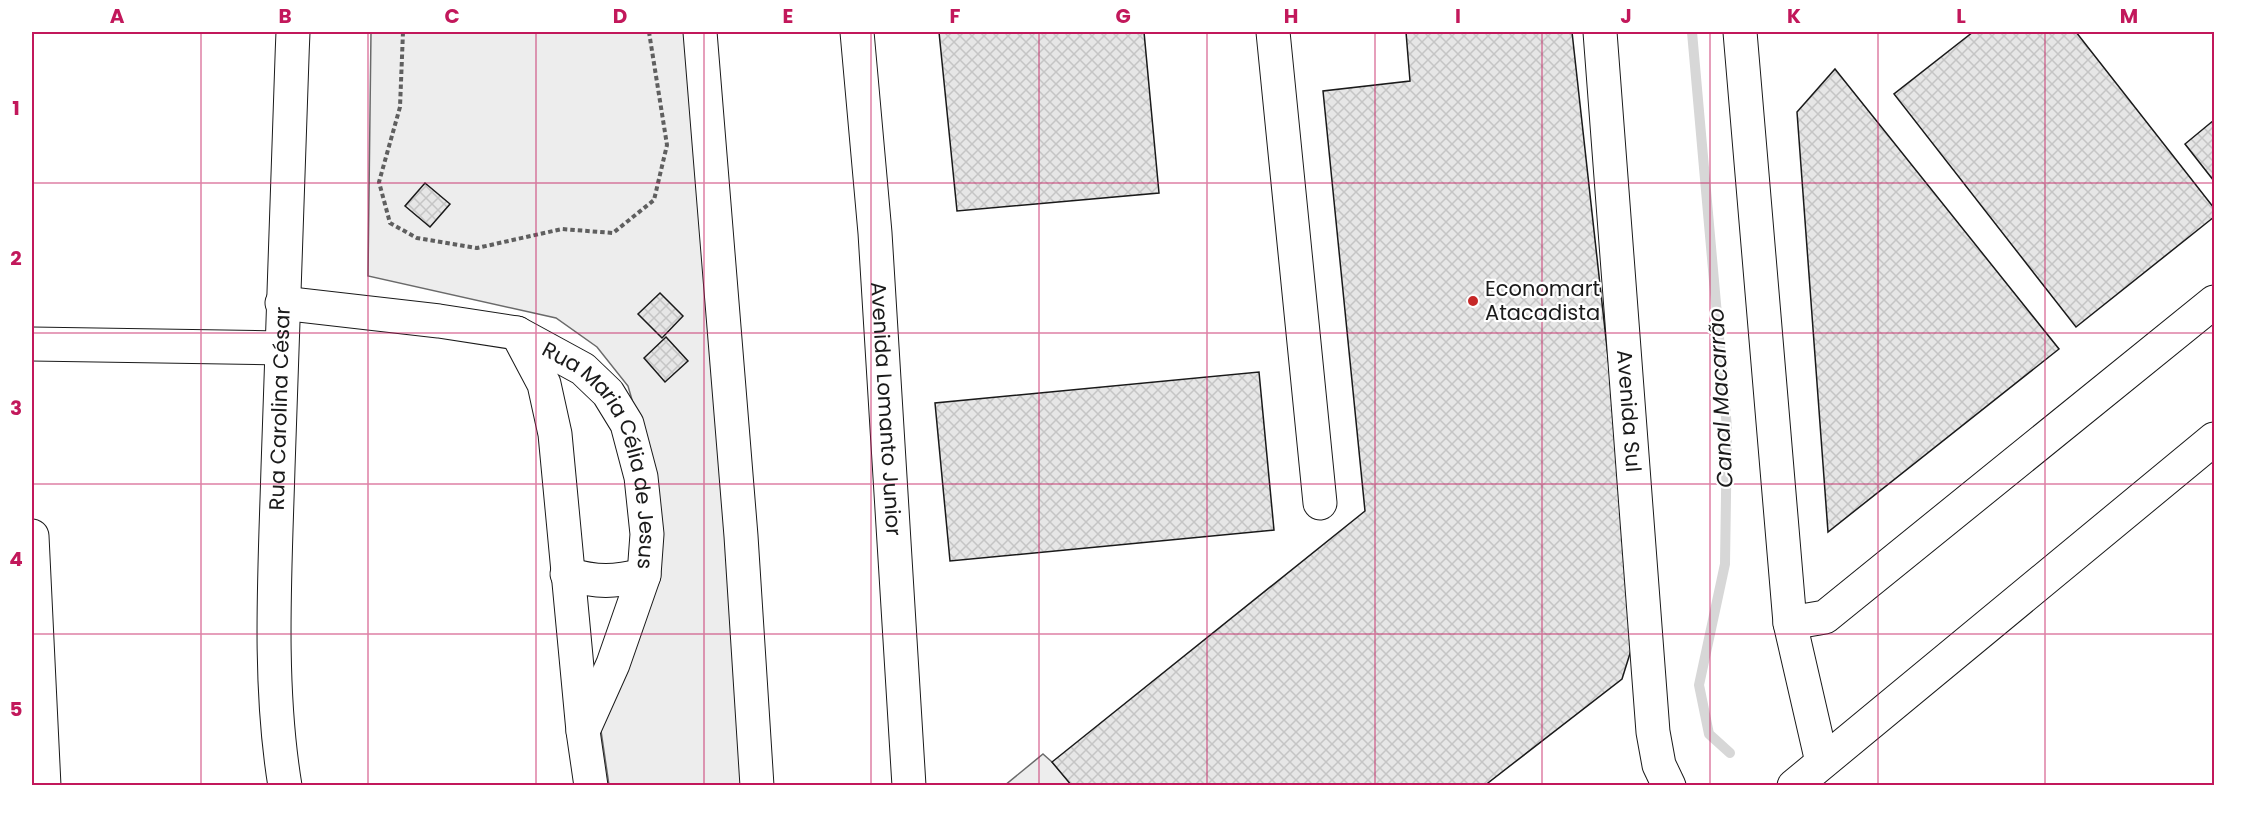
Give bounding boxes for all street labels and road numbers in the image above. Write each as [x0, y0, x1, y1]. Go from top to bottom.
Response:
street label: Avenida Lomanto Junior [864, 281, 909, 537]
street label: Rua Carolina César [262, 306, 297, 511]
street label: Rua Maria Célia de Jesus [537, 334, 662, 570]
street label: Avenida Sul [1610, 349, 1648, 473]

